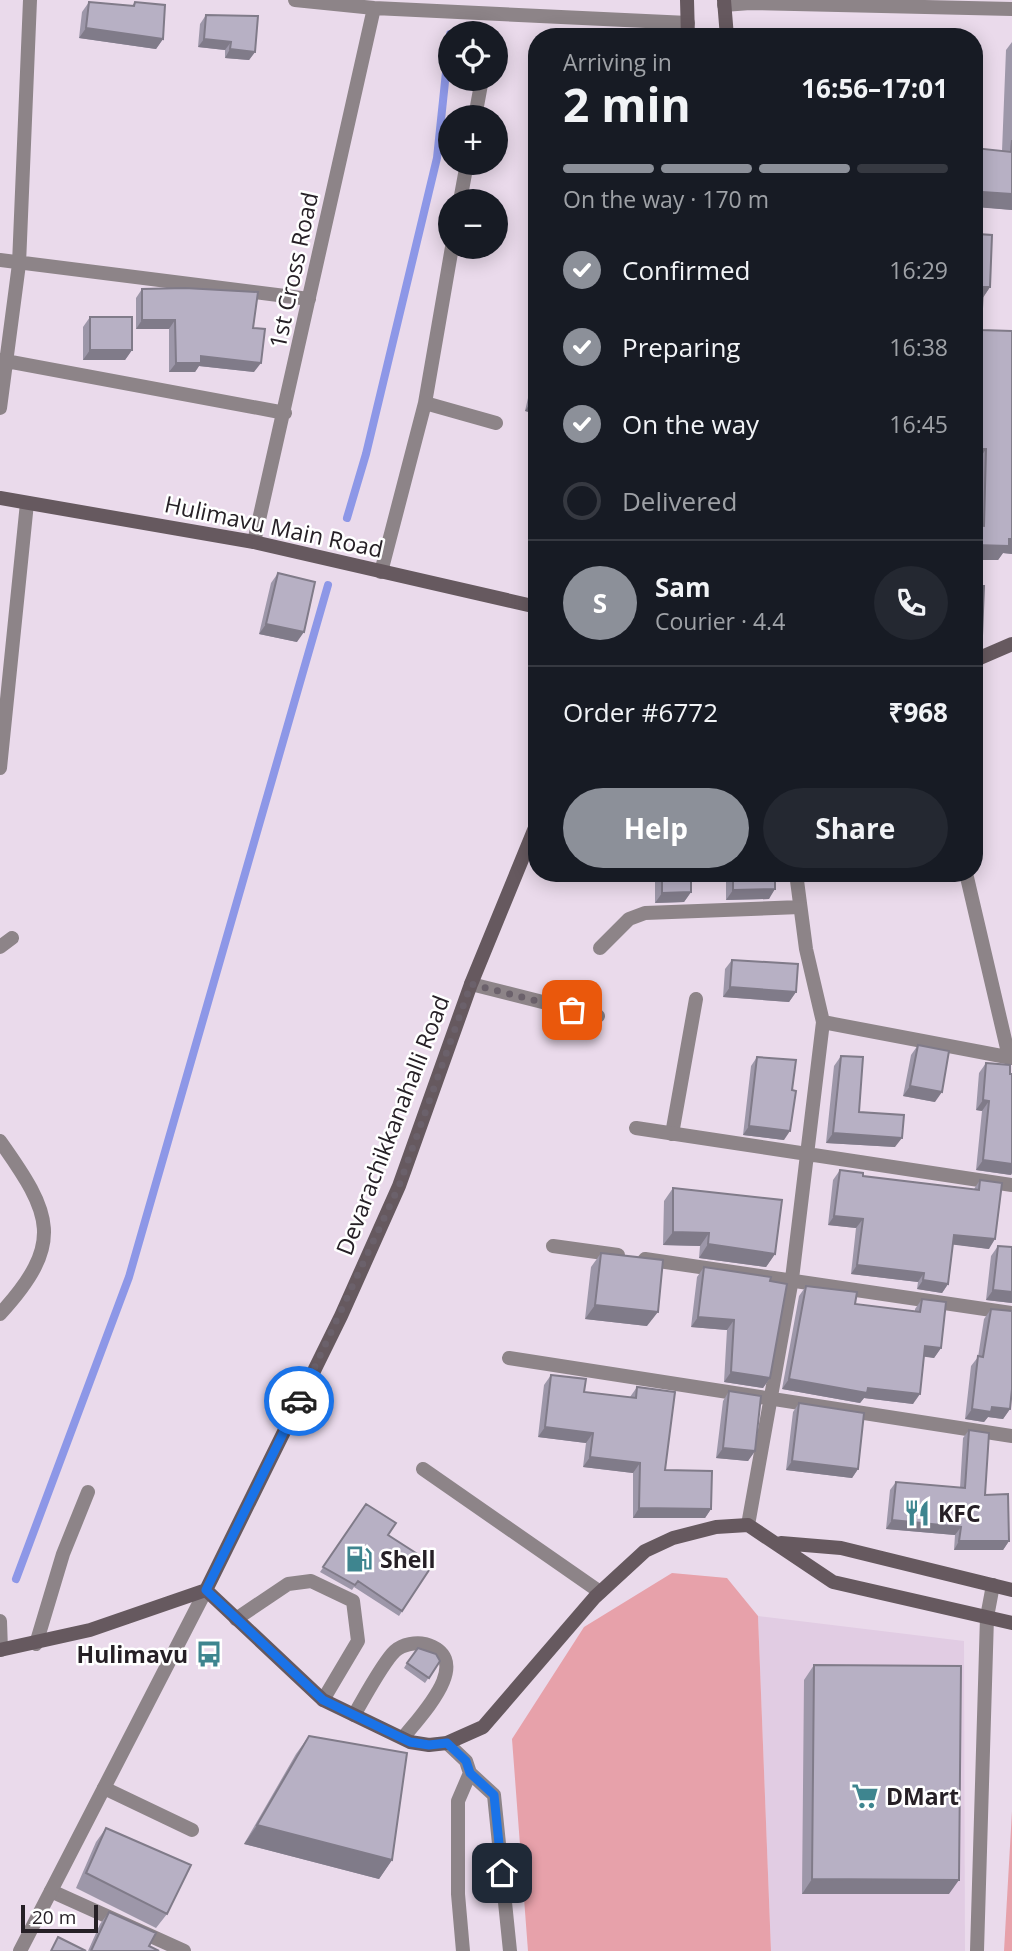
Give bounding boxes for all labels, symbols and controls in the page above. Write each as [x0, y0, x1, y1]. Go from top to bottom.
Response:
map controls [438, 21, 508, 259]
button: locate [438, 21, 508, 91]
text: Arriving in [563, 46, 672, 78]
text: 16:56–17:01 [801, 70, 948, 106]
text: 2 min [563, 73, 691, 135]
button: + [438, 105, 508, 175]
text: On the way · 170 m [563, 183, 769, 215]
street label: 1st Cross Road [261, 189, 325, 351]
button: − [438, 189, 508, 259]
icon: check [563, 251, 601, 289]
text: Confirmed [622, 252, 750, 288]
text: 16:29 [889, 254, 948, 286]
icon: check [563, 328, 601, 366]
text: Preparing [622, 329, 740, 365]
text: 16:38 [889, 331, 948, 363]
icon: check [563, 405, 601, 443]
text: On the way [622, 406, 759, 442]
text: 16:45 [889, 408, 948, 440]
text: Delivered [622, 483, 737, 519]
street label: Hulimavu Main Road [162, 487, 386, 565]
button: phone [874, 566, 948, 640]
text: Sam [655, 569, 711, 605]
text: S [593, 585, 607, 621]
text: Courier · 4.4 [655, 605, 785, 637]
text: Order #6772 [563, 694, 718, 730]
text: ₹968 [889, 694, 948, 730]
button: Help [563, 788, 749, 868]
button: Share [763, 788, 948, 868]
pin [542, 980, 602, 1040]
street label: Devarachikkanahalli Road [328, 990, 456, 1260]
icon: bag [553, 991, 591, 1029]
courier [264, 1366, 334, 1436]
icon: car [280, 1382, 318, 1420]
place label: KFC [938, 1497, 981, 1529]
restaurant icon: KFC [902, 1498, 932, 1528]
place label: Shell [380, 1543, 435, 1575]
fuel station icon: Shell [344, 1544, 374, 1574]
place label: Hulimavu [77, 1638, 188, 1670]
bus stop icon: Hulimavu [194, 1639, 224, 1669]
place label: DMart [886, 1780, 959, 1812]
supermarket icon: DMart [850, 1781, 880, 1811]
pin [472, 1843, 532, 1903]
icon: home [483, 1854, 521, 1892]
scale bar [21, 1902, 98, 1934]
text: 20 m [32, 1904, 76, 1930]

